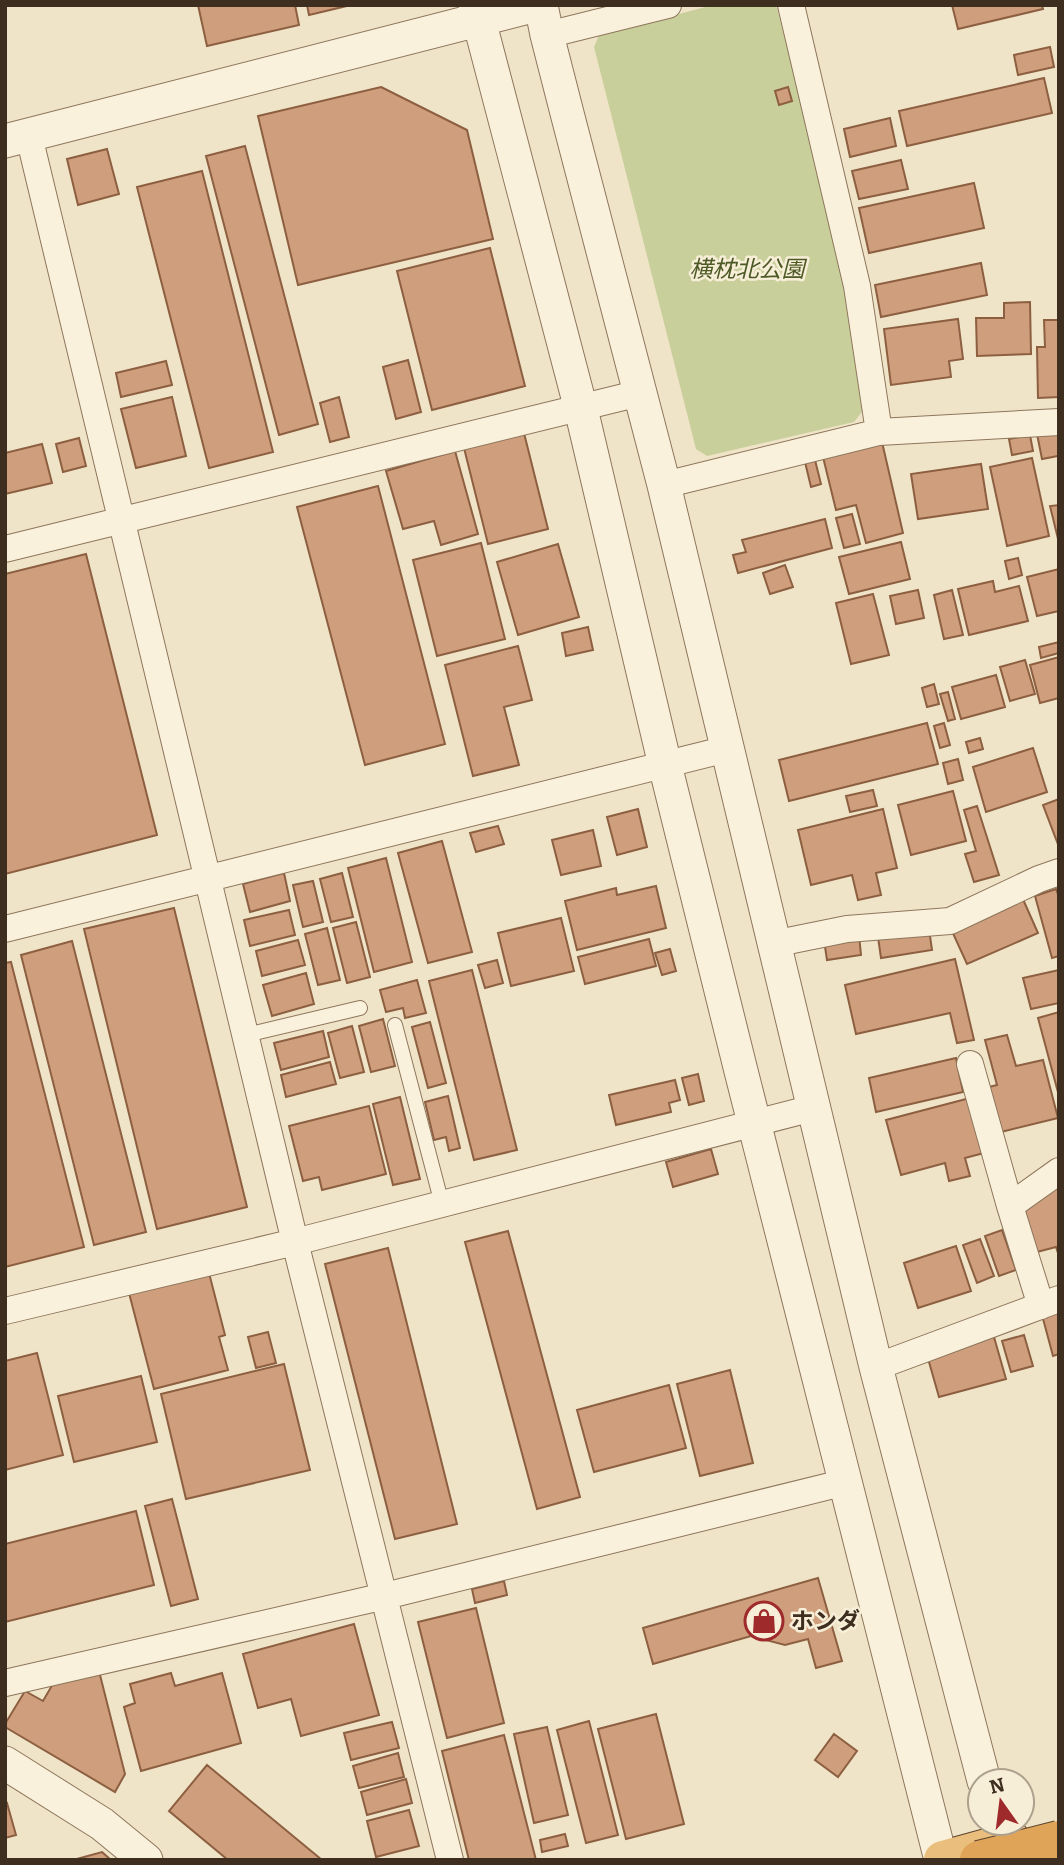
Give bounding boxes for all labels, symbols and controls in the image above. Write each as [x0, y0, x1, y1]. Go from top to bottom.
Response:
park label: 横枕北公園 [690, 255, 808, 283]
shop icon: ホンダ [743, 1600, 785, 1642]
place label: ホンダ [791, 1607, 860, 1635]
north arrow [966, 1767, 1036, 1837]
text: N [987, 1773, 1007, 1799]

